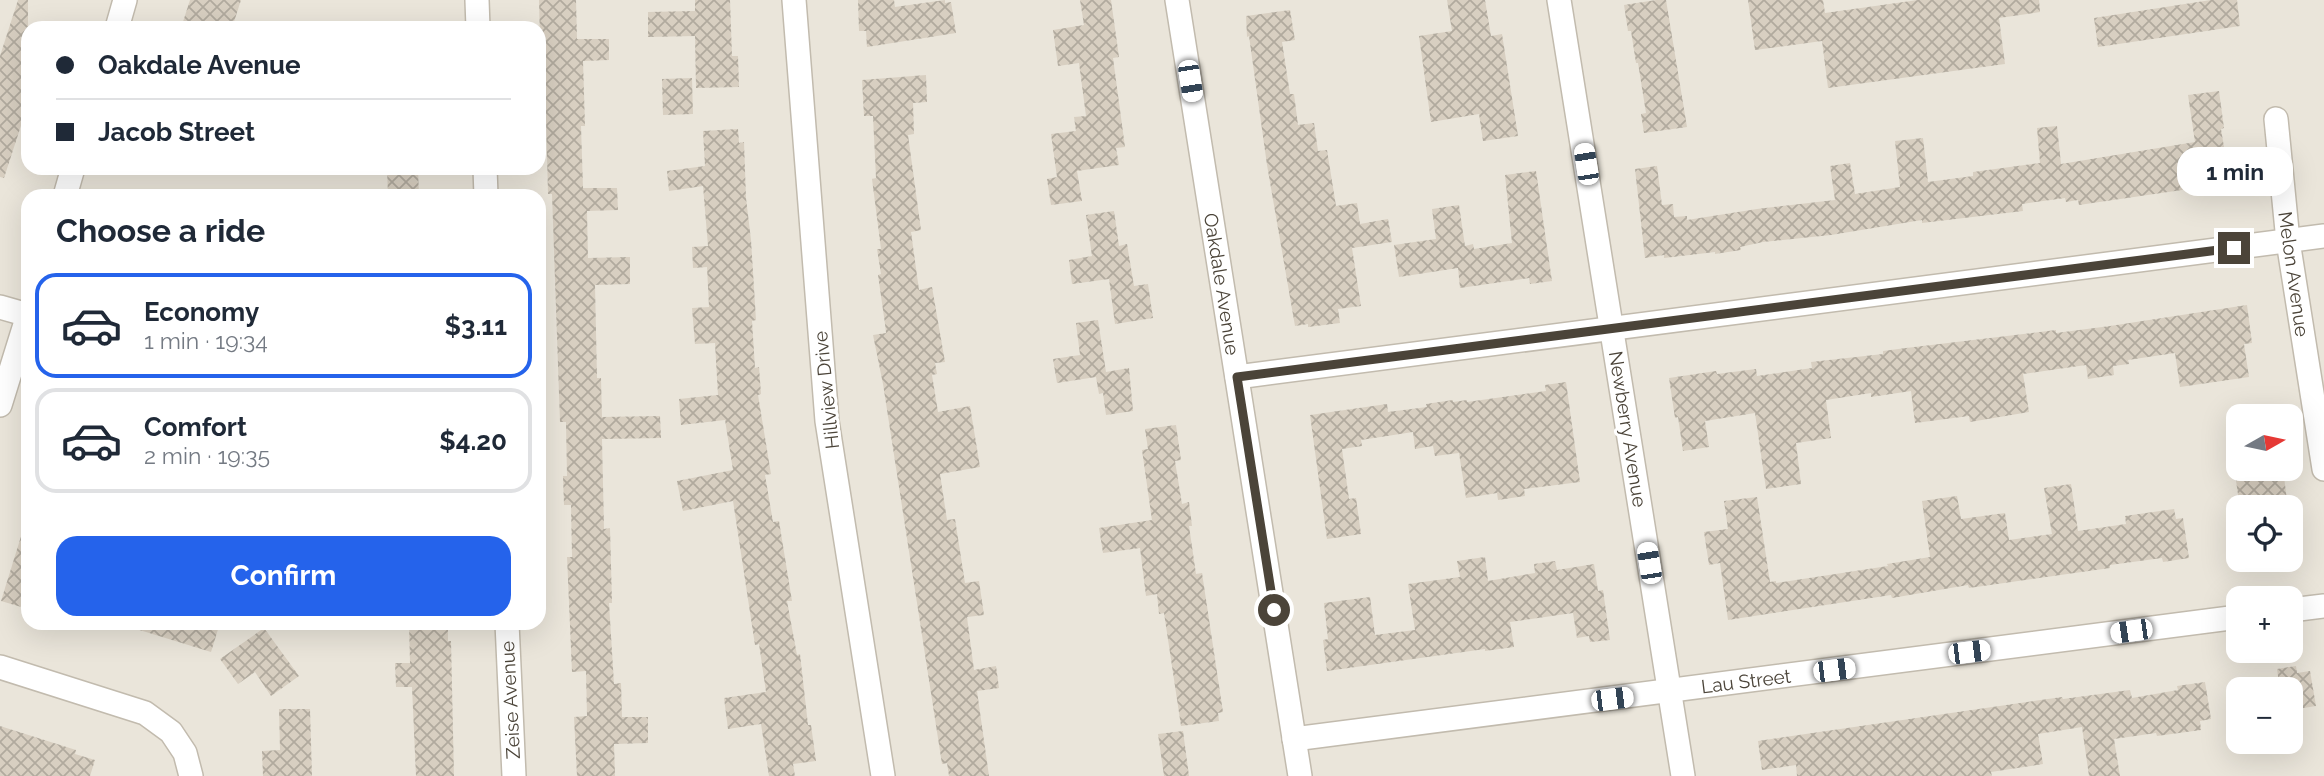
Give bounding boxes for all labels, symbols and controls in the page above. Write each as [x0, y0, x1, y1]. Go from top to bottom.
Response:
text: Oakdale Avenue [98, 50, 301, 80]
car [1177, 59, 1204, 103]
text: Jacob Street [98, 117, 255, 147]
car [1573, 142, 1600, 186]
callout: 1 min [2176, 146, 2292, 196]
text: 1 min [2206, 158, 2264, 185]
street label: Melon Avenue [2274, 210, 2314, 338]
street label: Oakdale Avenue [1200, 211, 1244, 357]
text: Choose a ride [56, 212, 265, 249]
route end [2218, 232, 2250, 264]
icon: car [60, 294, 123, 357]
text: Economy [144, 297, 259, 327]
text: $3.11 [445, 311, 507, 341]
text: 1 min · 19:34 [144, 327, 268, 354]
street label: Hillview Drive [809, 330, 843, 450]
street label: Newberry Avenue [1605, 349, 1651, 509]
north arrow [2226, 404, 2303, 481]
map controls [2226, 404, 2303, 754]
icon: car [60, 409, 123, 472]
text: Comfort [144, 412, 247, 442]
text: $4.20 [439, 426, 507, 456]
text: 2 min · 19:35 [144, 442, 270, 469]
button: locate [2226, 495, 2303, 572]
button: Confirm [56, 536, 511, 616]
car [1636, 541, 1663, 585]
button: + [2226, 586, 2303, 663]
route start [1258, 594, 1290, 626]
car [2109, 618, 2154, 644]
car [1947, 639, 1992, 665]
street label: Zeise Avenue [496, 640, 524, 760]
car [1812, 657, 1857, 683]
street label: Lau Street [1700, 665, 1793, 697]
button: − [2226, 677, 2303, 754]
car [1590, 686, 1635, 712]

